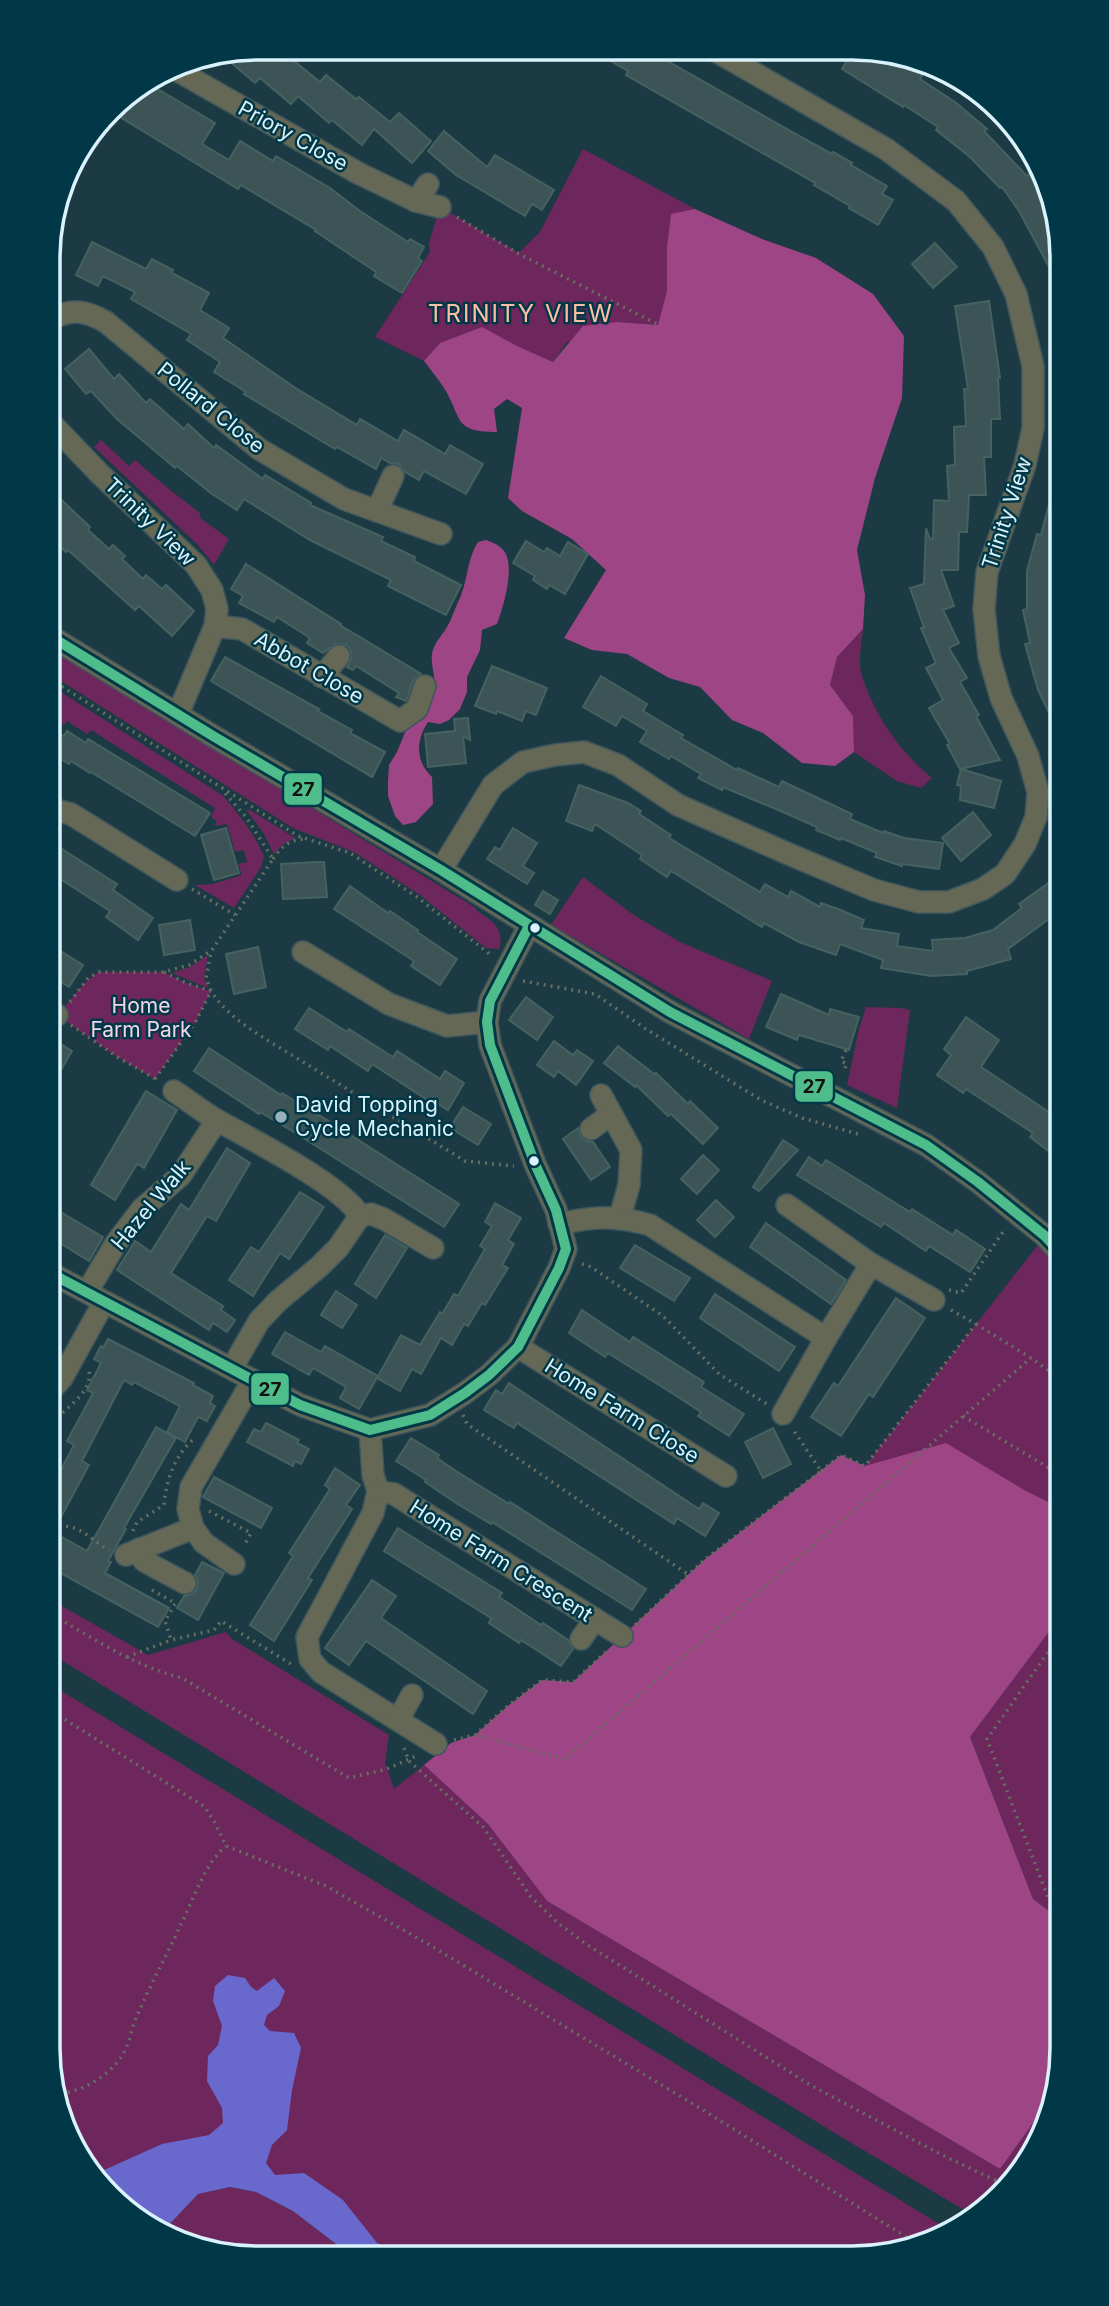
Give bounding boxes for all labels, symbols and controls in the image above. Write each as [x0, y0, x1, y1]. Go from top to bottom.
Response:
street label: Priory Close [234, 95, 352, 176]
district label: TRINITY VIEW [428, 299, 614, 328]
street label: Pollard Close [153, 357, 270, 458]
street label: Trinity View [977, 453, 1036, 572]
street label: Trinity View [100, 472, 201, 571]
street label: Abbot Close [250, 626, 368, 709]
line badge: 27 [283, 772, 323, 806]
text: 27 [291, 778, 315, 801]
unlabelled marker [528, 921, 542, 935]
park label: Home Farm Park [90, 993, 192, 1042]
line badge: 27 [794, 1070, 834, 1103]
text: 27 [802, 1075, 826, 1098]
place label: David Topping Cycle Mechanic [295, 1092, 454, 1141]
marker: David Topping Cycle Mechanic [273, 1109, 289, 1125]
street label: Hazel Walk [106, 1154, 196, 1255]
unlabelled marker [527, 1154, 541, 1168]
street label: Home Farm Close [540, 1353, 704, 1468]
line badge: 27 [250, 1372, 290, 1406]
text: 27 [258, 1378, 282, 1401]
street label: Home Farm Crescent [405, 1494, 597, 1627]

